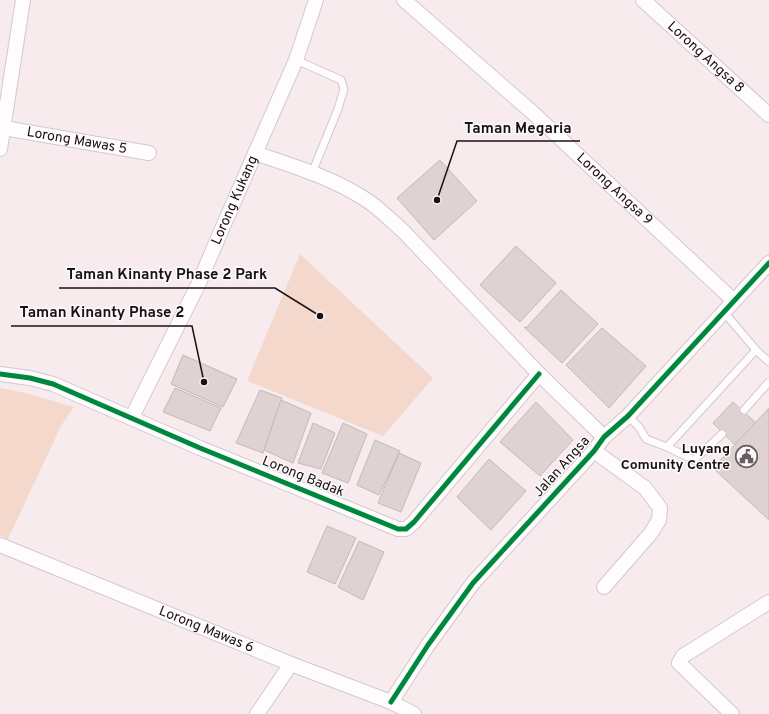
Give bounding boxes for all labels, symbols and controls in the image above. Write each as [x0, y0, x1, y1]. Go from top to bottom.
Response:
street label: Lorong Angsa 8 [664, 18, 748, 97]
callout: Taman Megaria [457, 114, 580, 141]
text: Taman Megaria [464, 120, 572, 139]
street label: Lorong Mawas 5 [25, 124, 128, 158]
street label: Lorong Angsa 9 [573, 149, 656, 229]
street label: Lorong Kukang [208, 153, 262, 247]
callout: Taman Kinanty Phase 2 Park [59, 261, 275, 288]
text: Taman Kinanty Phase 2 Park [67, 266, 267, 285]
callout: Taman Kinanty Phase 2 [11, 299, 192, 326]
text: Taman Kinanty Phase 2 [20, 304, 184, 323]
street label: Jalan Angsa [530, 433, 594, 501]
place label: Luyang Comunity Centre [621, 441, 730, 474]
public building icon: Luyang Comunity Centre [733, 444, 759, 470]
street label: Lorong Badak [259, 453, 347, 501]
street label: Lorong Mawas 6 [156, 602, 256, 656]

